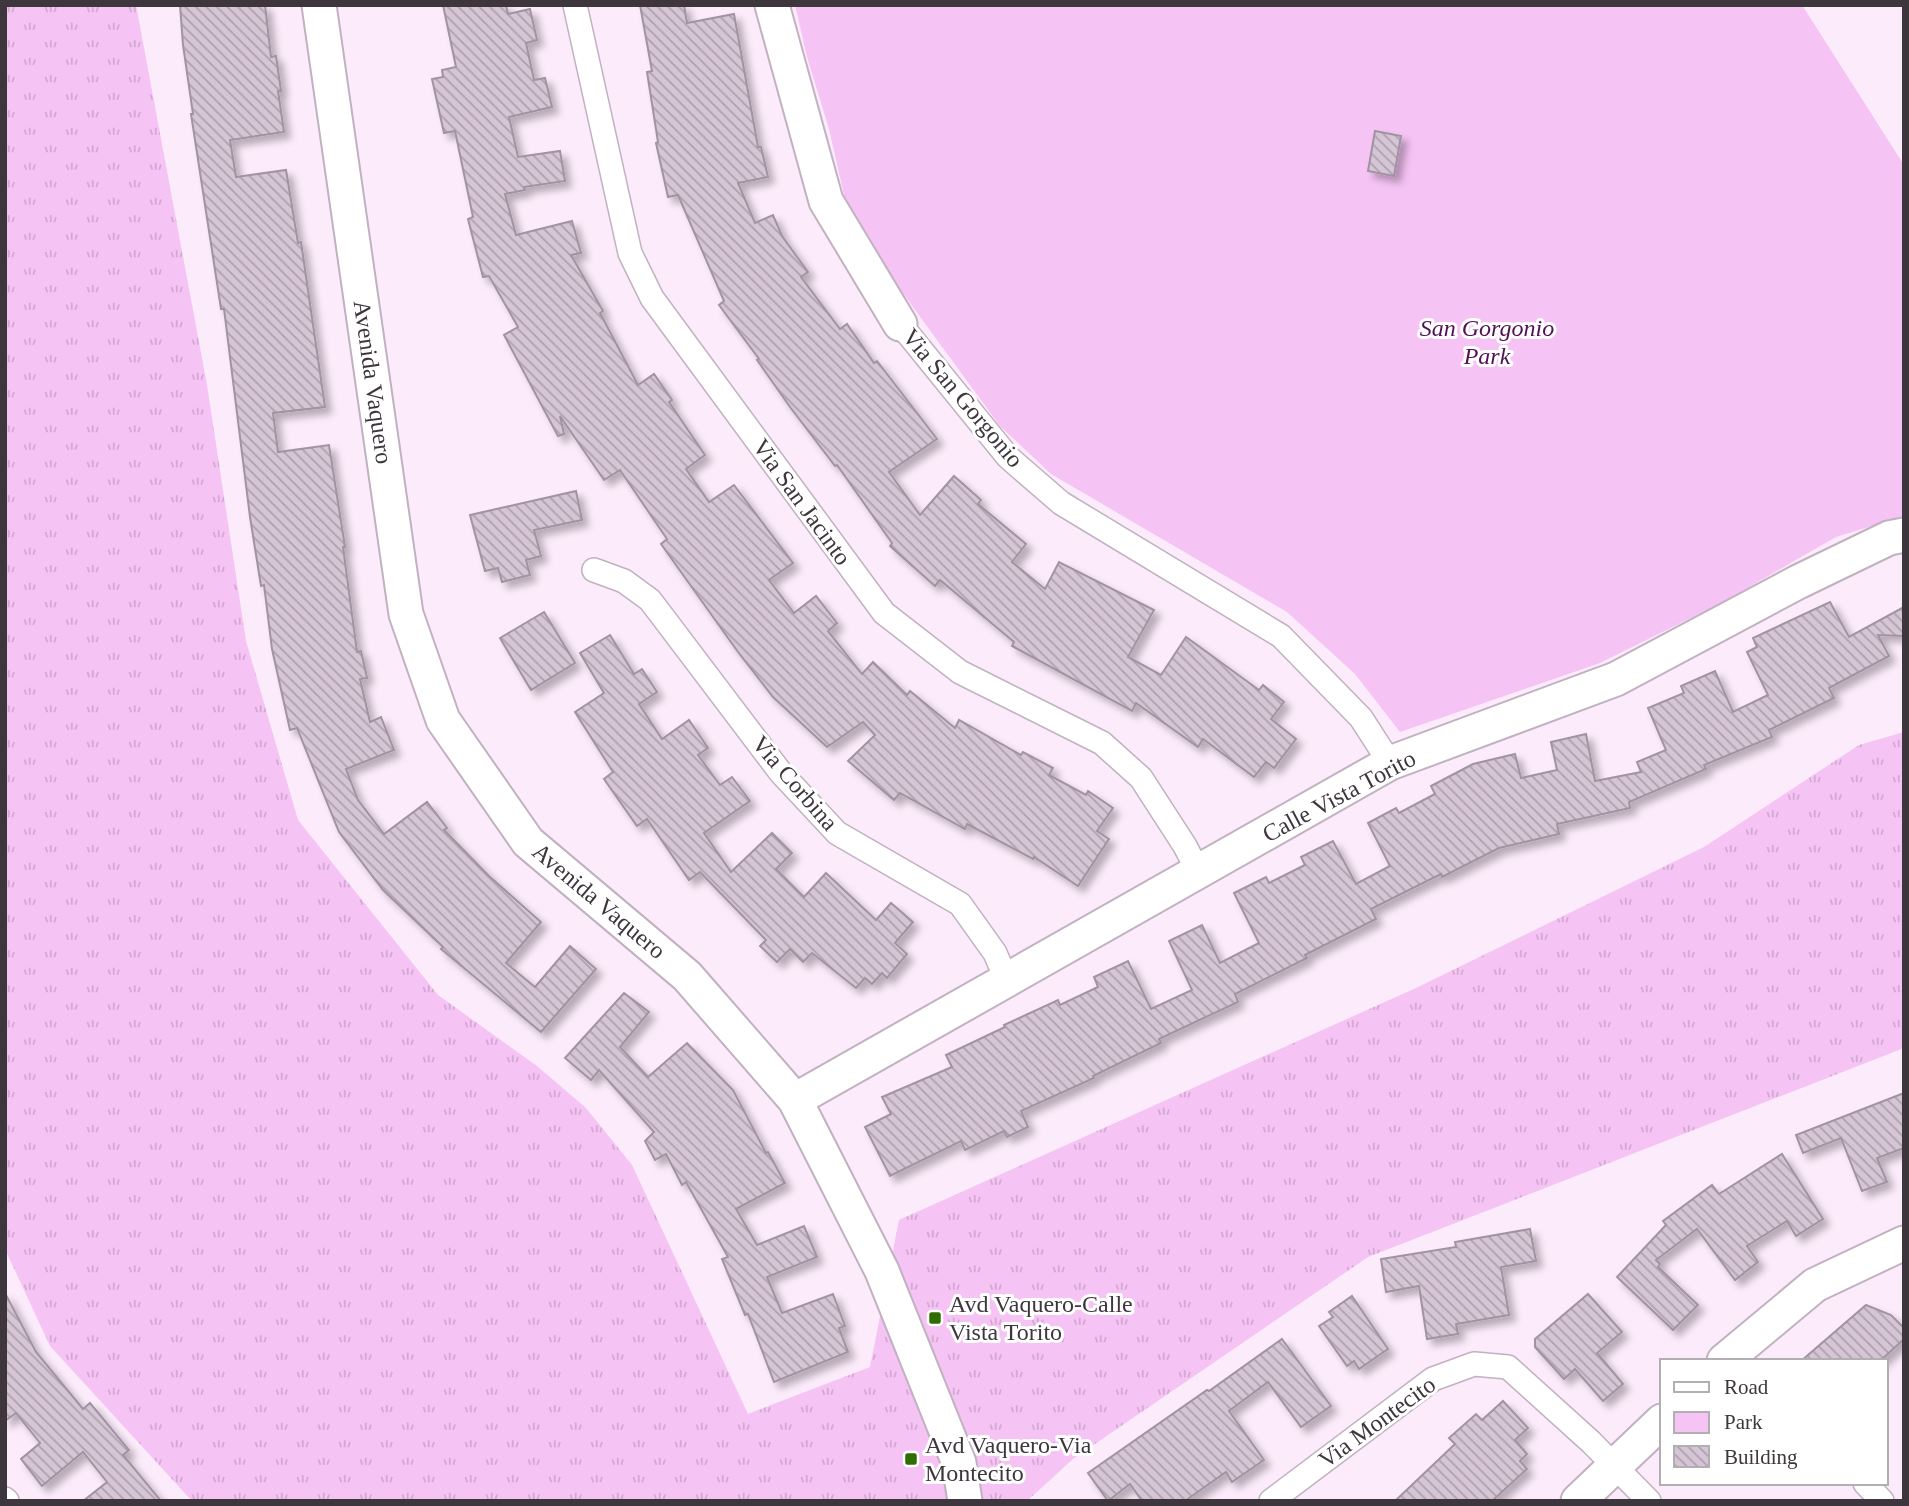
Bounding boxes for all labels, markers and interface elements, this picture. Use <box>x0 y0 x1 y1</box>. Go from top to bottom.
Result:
street label: Avenida Vaquero <box>349 298 397 466</box>
park label: San Gorgonio Park <box>1420 315 1554 369</box>
street label: Via San Gorgonio <box>898 323 1028 473</box>
street label: Via San Jacinto <box>748 434 856 570</box>
street label: Via Corbina <box>747 730 843 836</box>
street label: Calle Vista Torito <box>1258 745 1420 847</box>
street label: Avenida Vaquero <box>527 838 671 964</box>
place label: Avd Vaquero-Calle Vista Torito <box>949 1291 1133 1345</box>
marker: Avd Vaquero-Calle Vista Torito <box>927 1310 943 1326</box>
legend <box>1660 1359 1888 1485</box>
street label: Via Montecito <box>1314 1371 1440 1473</box>
text: Road <box>1724 1375 1769 1399</box>
text: Park <box>1724 1410 1763 1434</box>
place label: Avd Vaquero-Via Montecito <box>925 1432 1092 1486</box>
text: Building <box>1724 1445 1798 1469</box>
marker: Avd Vaquero-Via Montecito <box>903 1451 919 1467</box>

